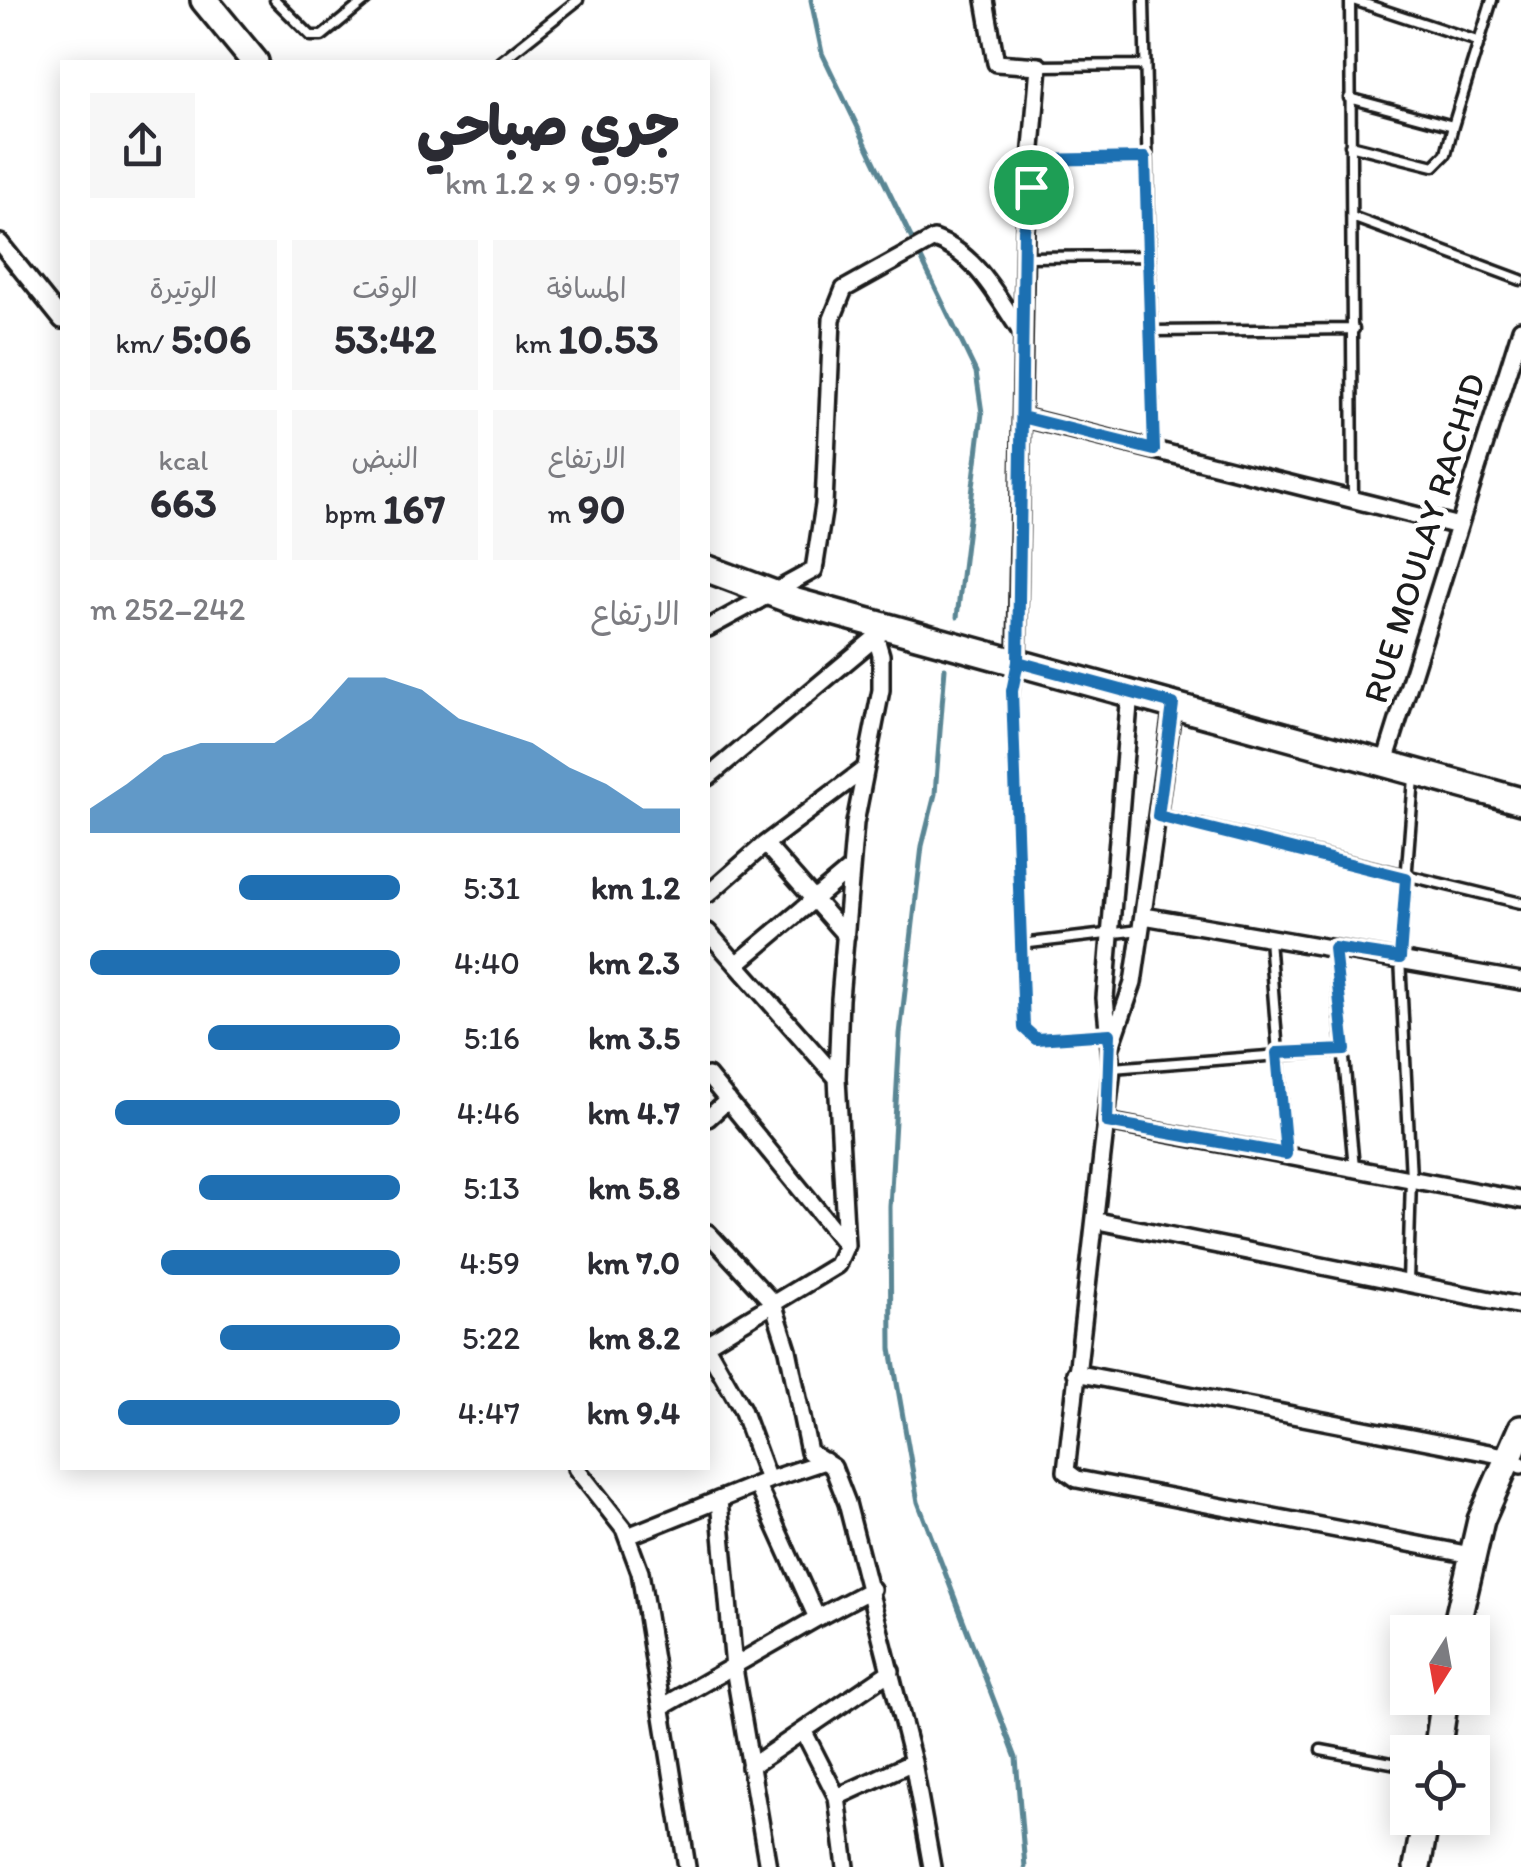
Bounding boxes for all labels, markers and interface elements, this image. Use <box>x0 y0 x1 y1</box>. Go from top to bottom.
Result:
button: share <box>90 93 195 198</box>
text: جري صباحي <box>417 93 680 159</box>
pin <box>989 145 1074 230</box>
icon: arrive <box>1004 160 1059 215</box>
text: 09:57 · 9 × 1.2 km <box>445 164 680 202</box>
text: الوتيرة <box>150 271 217 305</box>
text: الوقت <box>352 271 418 305</box>
text: المسافة <box>547 271 627 305</box>
text: 5:06 <box>171 313 251 364</box>
text: 53:42 <box>334 313 436 364</box>
text: 10.53 <box>558 313 659 364</box>
text: /km <box>116 326 171 360</box>
text: km <box>515 326 558 360</box>
street label: RUE MOULAY RACHID <box>1354 368 1494 708</box>
text: النبض <box>352 441 418 475</box>
text: الارتفاع <box>547 441 626 475</box>
text: kcal <box>158 443 208 477</box>
text: 663 <box>150 477 217 528</box>
text: 167 <box>383 483 445 534</box>
text: 90 <box>578 483 626 534</box>
text: bpm <box>325 496 383 530</box>
text: m <box>548 496 578 530</box>
text: 242–252 m <box>90 590 245 628</box>
text: الارتفاع <box>590 595 680 633</box>
text: 5:31 <box>463 869 520 907</box>
text: 1.2 km <box>591 869 680 907</box>
text: 4:40 <box>454 944 520 982</box>
text: 2.3 km <box>588 944 680 982</box>
text: 5:16 <box>464 1019 520 1057</box>
text: 3.5 km <box>588 1019 680 1057</box>
text: 4:46 <box>457 1094 520 1132</box>
text: 4.7 km <box>588 1094 680 1132</box>
text: 5:13 <box>463 1169 520 1207</box>
text: 5.8 km <box>588 1169 680 1207</box>
text: 4:59 <box>459 1244 520 1282</box>
text: 7.0 km <box>587 1244 680 1282</box>
text: 5:22 <box>462 1319 520 1357</box>
text: 8.2 km <box>588 1319 680 1357</box>
text: 4:47 <box>458 1394 520 1432</box>
text: 9.4 km <box>587 1394 680 1432</box>
north arrow <box>1390 1615 1490 1715</box>
map controls <box>1390 1615 1490 1835</box>
button: locate <box>1390 1735 1490 1835</box>

